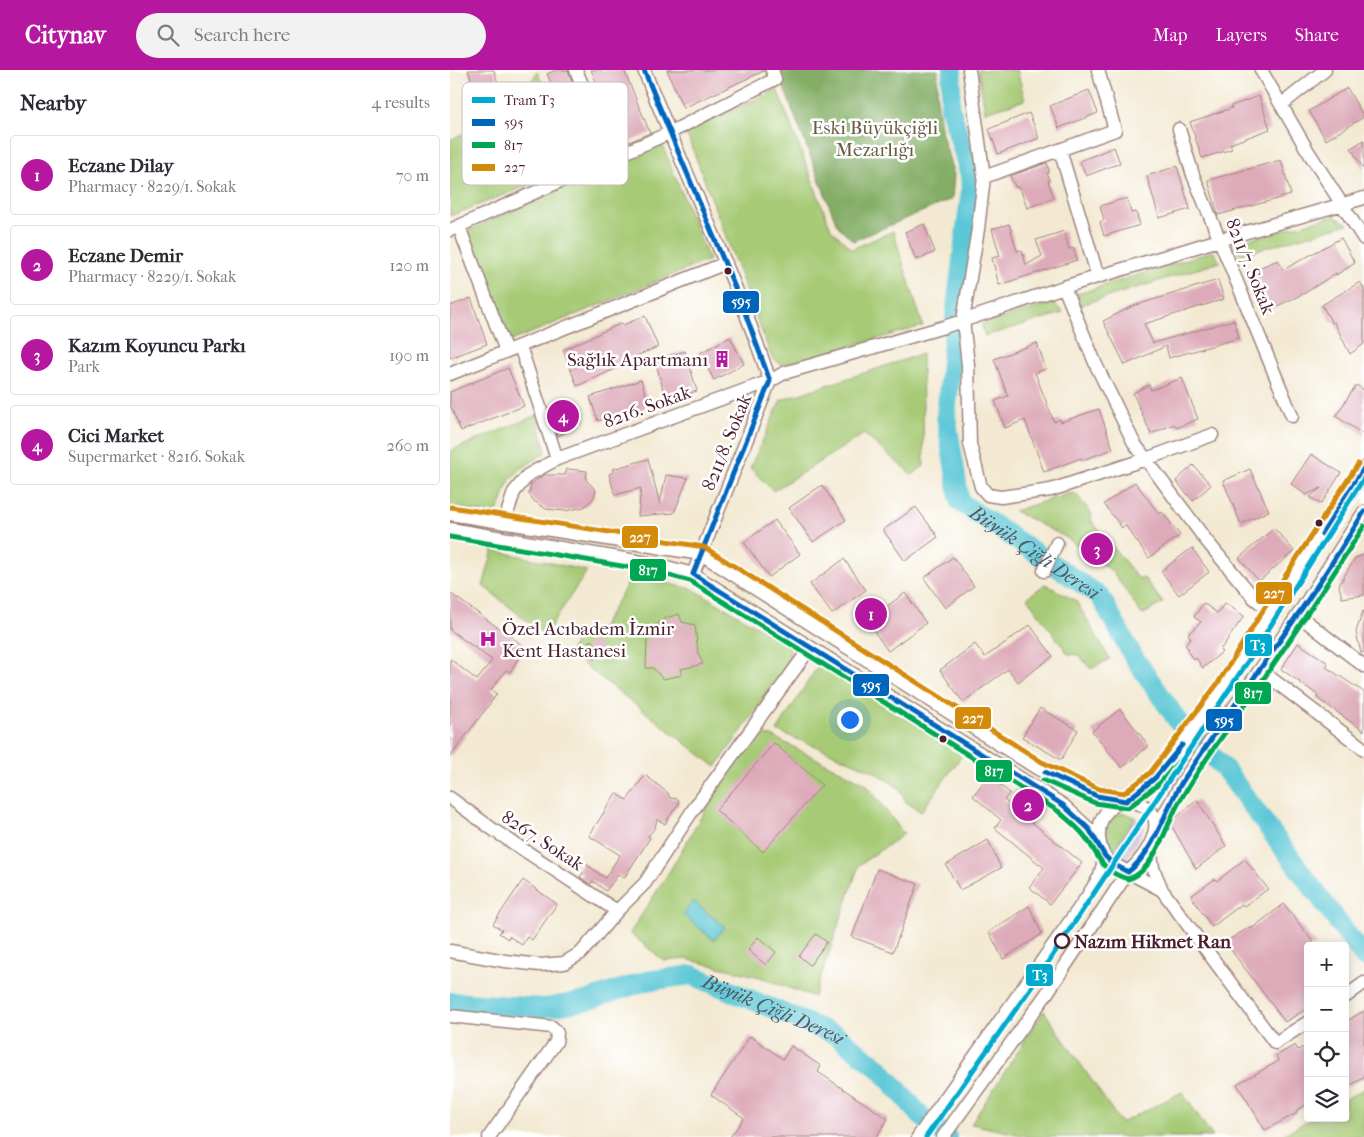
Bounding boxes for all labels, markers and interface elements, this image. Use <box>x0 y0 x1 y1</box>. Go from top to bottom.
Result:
search box <box>136 13 486 58</box>
text: Citynav <box>25 21 106 49</box>
icon: search <box>154 21 182 49</box>
text: Search here <box>194 24 290 46</box>
text: Map <box>1153 25 1187 46</box>
text: Layers <box>1215 25 1267 46</box>
text: Share <box>1295 25 1339 46</box>
legend <box>462 82 628 185</box>
text: Nearby <box>20 91 86 115</box>
text: Tram T3 <box>504 92 555 109</box>
text: 4 results <box>372 93 430 112</box>
text: 595 <box>504 114 523 131</box>
park label: Eski Büyükçiğli Mezarlığı <box>812 117 939 161</box>
text: 817 <box>504 137 523 154</box>
text: Eczane Dilay <box>68 155 174 177</box>
text: 227 <box>504 159 525 176</box>
text: 1 <box>34 166 40 185</box>
text: 70 m <box>396 166 429 185</box>
text: Pharmacy · 8229/1. Sokak <box>68 177 236 196</box>
street label: 8211/7. Sokak <box>1221 215 1279 318</box>
text: Eczane Demir <box>68 245 183 267</box>
text: 2 <box>33 256 41 275</box>
text: 120 m <box>390 256 429 275</box>
unlabelled marker <box>723 266 733 276</box>
text: Pharmacy · 8229/1. Sokak <box>68 267 236 286</box>
line badge: 595 <box>722 290 760 314</box>
text: 595 <box>731 293 751 310</box>
text: Kazım Koyuncu Parkı <box>68 335 246 357</box>
text: 3 <box>34 346 40 365</box>
text: 190 m <box>389 346 429 365</box>
place label: Sağlık Apartmanı <box>567 349 708 371</box>
building icon: Sağlık Apartmanı <box>712 349 732 369</box>
text: Park <box>68 357 100 376</box>
street label: 8216. Sokak <box>601 381 694 433</box>
street label: 8211/8. Sokak <box>698 391 756 494</box>
pin: 4 <box>547 397 579 435</box>
text: Cici Market <box>68 425 164 447</box>
text: 4 <box>32 436 42 455</box>
text: 260 m <box>387 436 429 455</box>
text: Supermarket · 8216. Sokak <box>68 447 245 466</box>
water label: Büyük Çiğli Deresi <box>964 500 1105 605</box>
unlabelled marker <box>1314 518 1324 528</box>
line badge: 227 <box>621 525 659 549</box>
text: 227 <box>629 529 651 546</box>
pin: 3 <box>1081 530 1113 568</box>
line badge: 817 <box>629 558 667 582</box>
text: 817 <box>639 562 658 579</box>
line badge: 227 <box>1255 581 1293 605</box>
text: 227 <box>1263 585 1285 602</box>
pin: 1 <box>855 595 887 633</box>
place label: Özel Acıbadem İzmir Kent Hastanesi <box>502 618 675 662</box>
hospital icon: Özel Acıbadem İzmir Kent Hastanesi <box>478 629 498 649</box>
line badge: T3 <box>1244 633 1273 657</box>
text: T3 <box>1249 637 1266 654</box>
line badge: 595 <box>852 673 890 697</box>
text: 595 <box>861 677 881 694</box>
line badge: 817 <box>1234 681 1272 705</box>
text: 817 <box>1244 685 1263 702</box>
line badge: 227 <box>954 706 992 730</box>
your location <box>837 707 863 733</box>
line badge: 595 <box>1205 708 1243 732</box>
text: 227 <box>962 710 984 727</box>
text: 595 <box>1214 712 1234 729</box>
unlabelled marker <box>938 734 948 744</box>
line badge: 817 <box>975 759 1013 783</box>
text: 817 <box>985 763 1004 780</box>
pin: 2 <box>1012 786 1044 824</box>
street label: 8267. Sokak <box>497 806 588 876</box>
place label: Nazım Hikmet Ran <box>1074 931 1232 953</box>
marker: Nazım Hikmet Ran <box>1054 933 1070 949</box>
map controls <box>1304 942 1349 1122</box>
button: + <box>1304 942 1349 987</box>
line badge: T3 <box>1025 963 1054 987</box>
text: T3 <box>1031 967 1048 984</box>
water label: Büyük Çiğli Deresi <box>698 969 850 1050</box>
button: − <box>1304 987 1349 1032</box>
button: locate <box>1304 1032 1349 1077</box>
button: layers <box>1304 1077 1349 1122</box>

